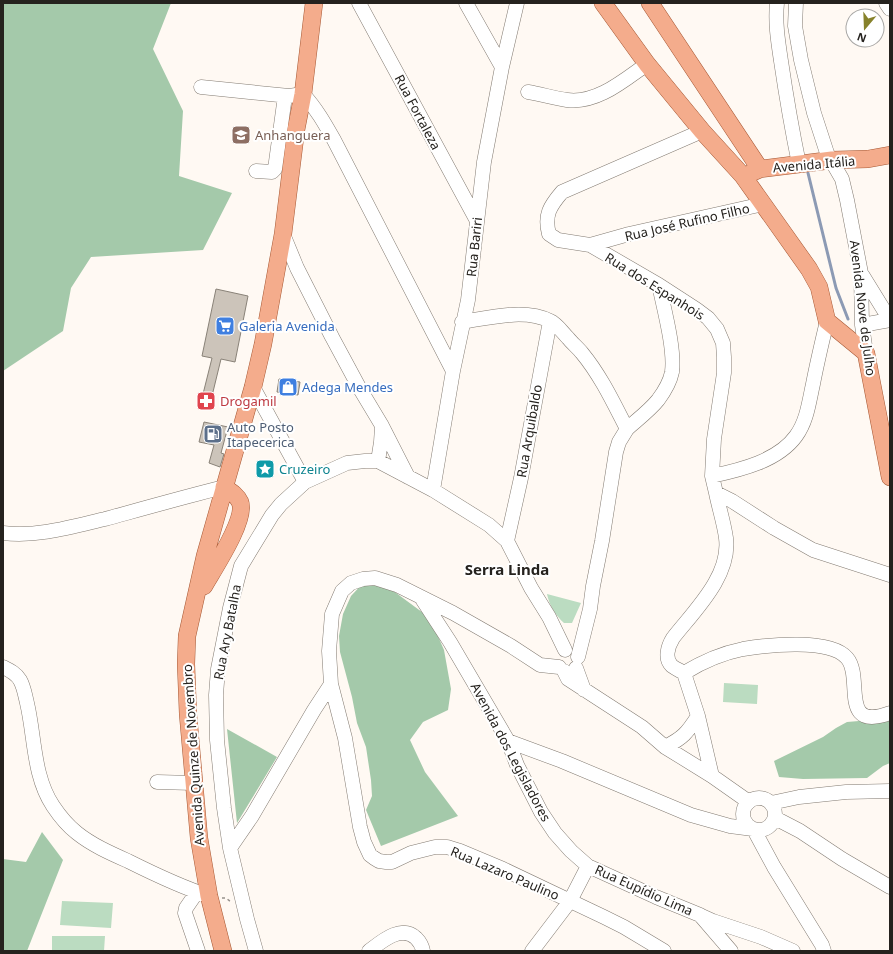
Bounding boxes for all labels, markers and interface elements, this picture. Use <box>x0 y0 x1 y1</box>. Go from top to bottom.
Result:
north arrow <box>845 8 885 48</box>
text: N <box>855 29 868 46</box>
street label: Rua Fortaleza <box>391 71 445 153</box>
school or university icon: Anhanguera <box>230 124 252 146</box>
place label: Anhanguera <box>255 126 330 144</box>
street label: Avenida Itália <box>772 151 856 177</box>
street label: Rua José Rufino Filho <box>623 199 751 245</box>
street label: Rua Bariri <box>462 216 486 278</box>
street label: Avenida Nove de Julho <box>846 239 880 377</box>
street label: Rua dos Espanhois <box>602 248 708 324</box>
supermarket icon: Galeria Avenida <box>214 315 236 337</box>
place label: Galeria Avenida <box>239 317 335 335</box>
shop icon: Adega Mendes <box>277 376 299 398</box>
place label: Adega Mendes <box>302 378 393 396</box>
street label: Rua Arquibaldo <box>512 383 546 479</box>
pharmacy icon: Drogamil <box>195 390 217 412</box>
place label: Drogamil <box>220 392 277 410</box>
place label: Auto Posto Itapecerica <box>227 418 295 451</box>
fuel station icon: Auto Posto Itapecerica <box>202 423 224 445</box>
place icon: Cruzeiro <box>254 458 276 480</box>
place label: Cruzeiro <box>279 460 331 478</box>
district label: Serra Linda <box>465 559 549 579</box>
street label: Rua Ary Batalha <box>209 583 245 681</box>
street label: Avenida Quinze de Novembro <box>178 663 208 846</box>
street label: Avenida dos Legisladores <box>467 679 555 825</box>
street label: Rua Lazaro Paulino <box>448 842 562 904</box>
street label: Rua Eupídio Lima <box>592 860 696 920</box>

